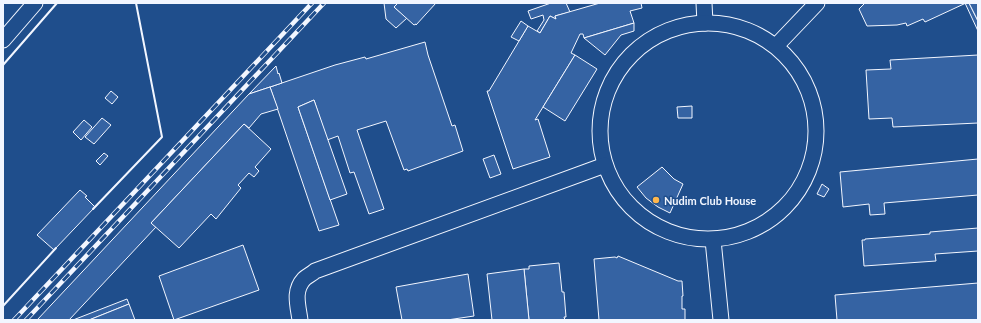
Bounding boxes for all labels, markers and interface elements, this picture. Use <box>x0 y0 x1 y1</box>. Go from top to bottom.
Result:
place label: Nudim Club House <box>664 194 756 207</box>
marker: Nudim Club House <box>651 195 661 205</box>

